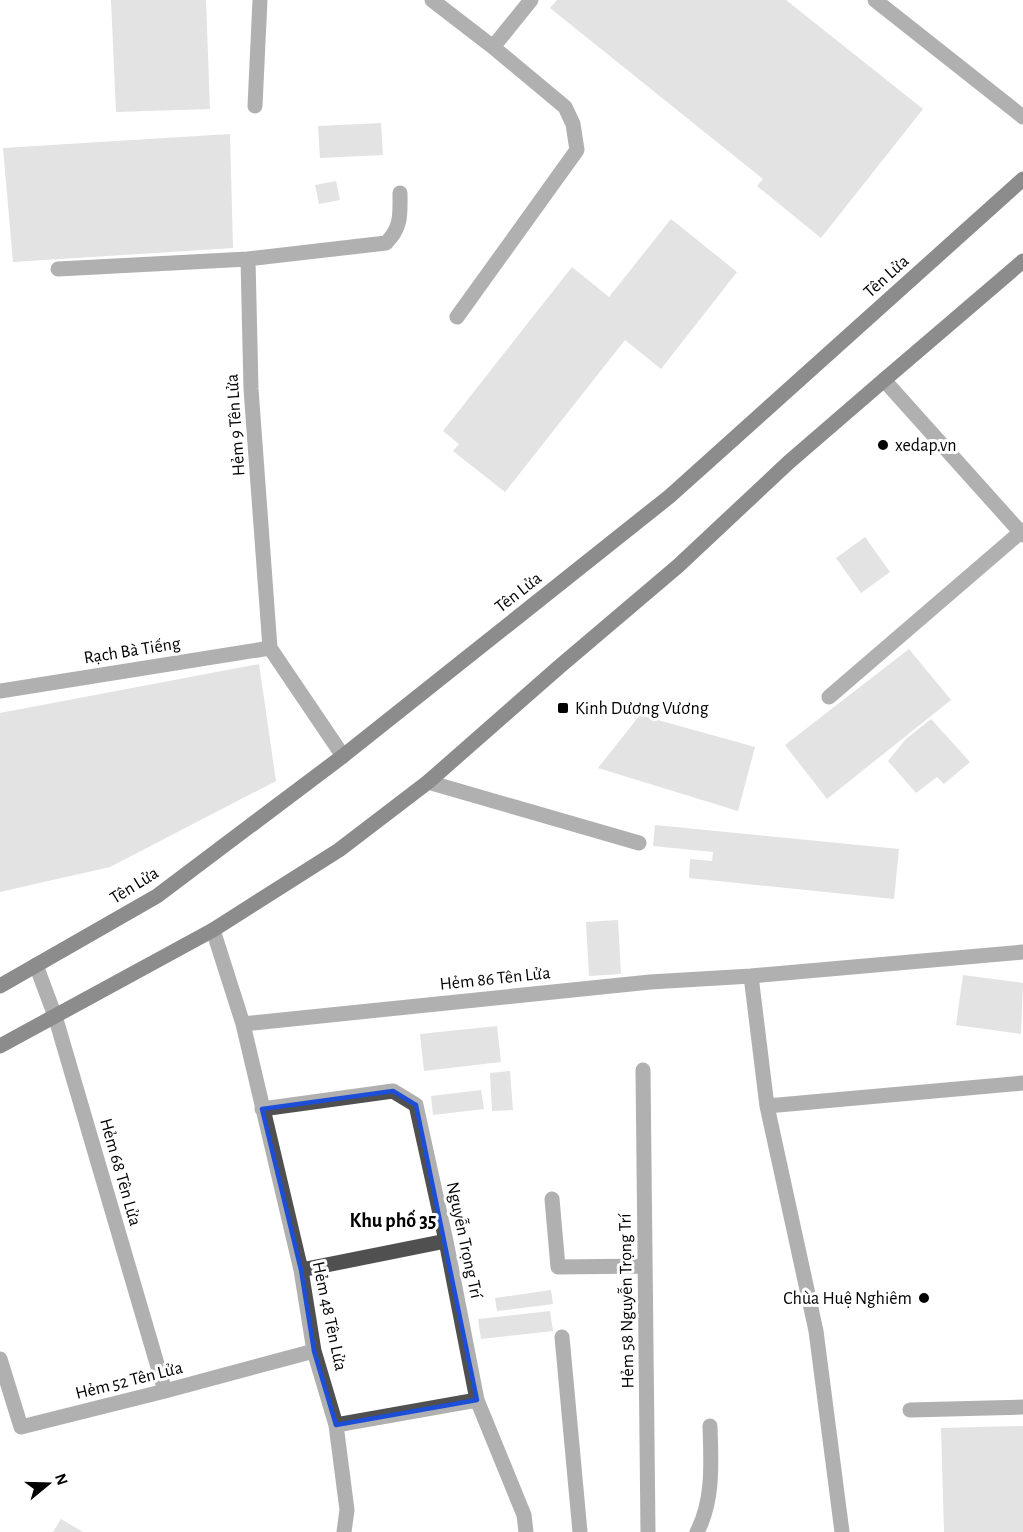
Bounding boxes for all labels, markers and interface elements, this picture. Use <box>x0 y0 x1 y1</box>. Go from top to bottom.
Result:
street label: Tên Lửa <box>861 252 913 301</box>
street label: Hẻm 9 Tên Lửa <box>223 373 249 477</box>
place label: xedap.vn <box>895 437 957 455</box>
marker: xedap.vn <box>876 438 890 452</box>
street label: Tên Lửa <box>492 569 545 616</box>
street label: Rạch Bà Tiếng <box>82 633 182 668</box>
place label: Kinh Dương Vương <box>575 700 709 718</box>
marker: Kinh Dương Vương <box>556 701 570 715</box>
street label: Tên Lửa <box>107 864 162 908</box>
street label: Hẻm 86 Tên Lửa <box>439 964 551 994</box>
street label: Hẻm 68 Tên Lửa <box>96 1116 144 1228</box>
street label: Nguyễn Trọng Trí <box>443 1180 487 1301</box>
district label: Khu phố 35 <box>350 1209 436 1231</box>
street label: Hẻm 58 Nguyễn Trọng Trí <box>614 1213 638 1389</box>
street label: Hẻm 48 Tên Lửa <box>309 1260 349 1373</box>
place label: Chùa Huệ Nghiêm <box>783 1290 912 1308</box>
marker: Chùa Huệ Nghiêm <box>917 1291 931 1305</box>
street label: Hẻm 52 Tên Lửa <box>74 1359 185 1403</box>
north arrow <box>18 1454 78 1514</box>
text: N <box>52 1472 71 1487</box>

